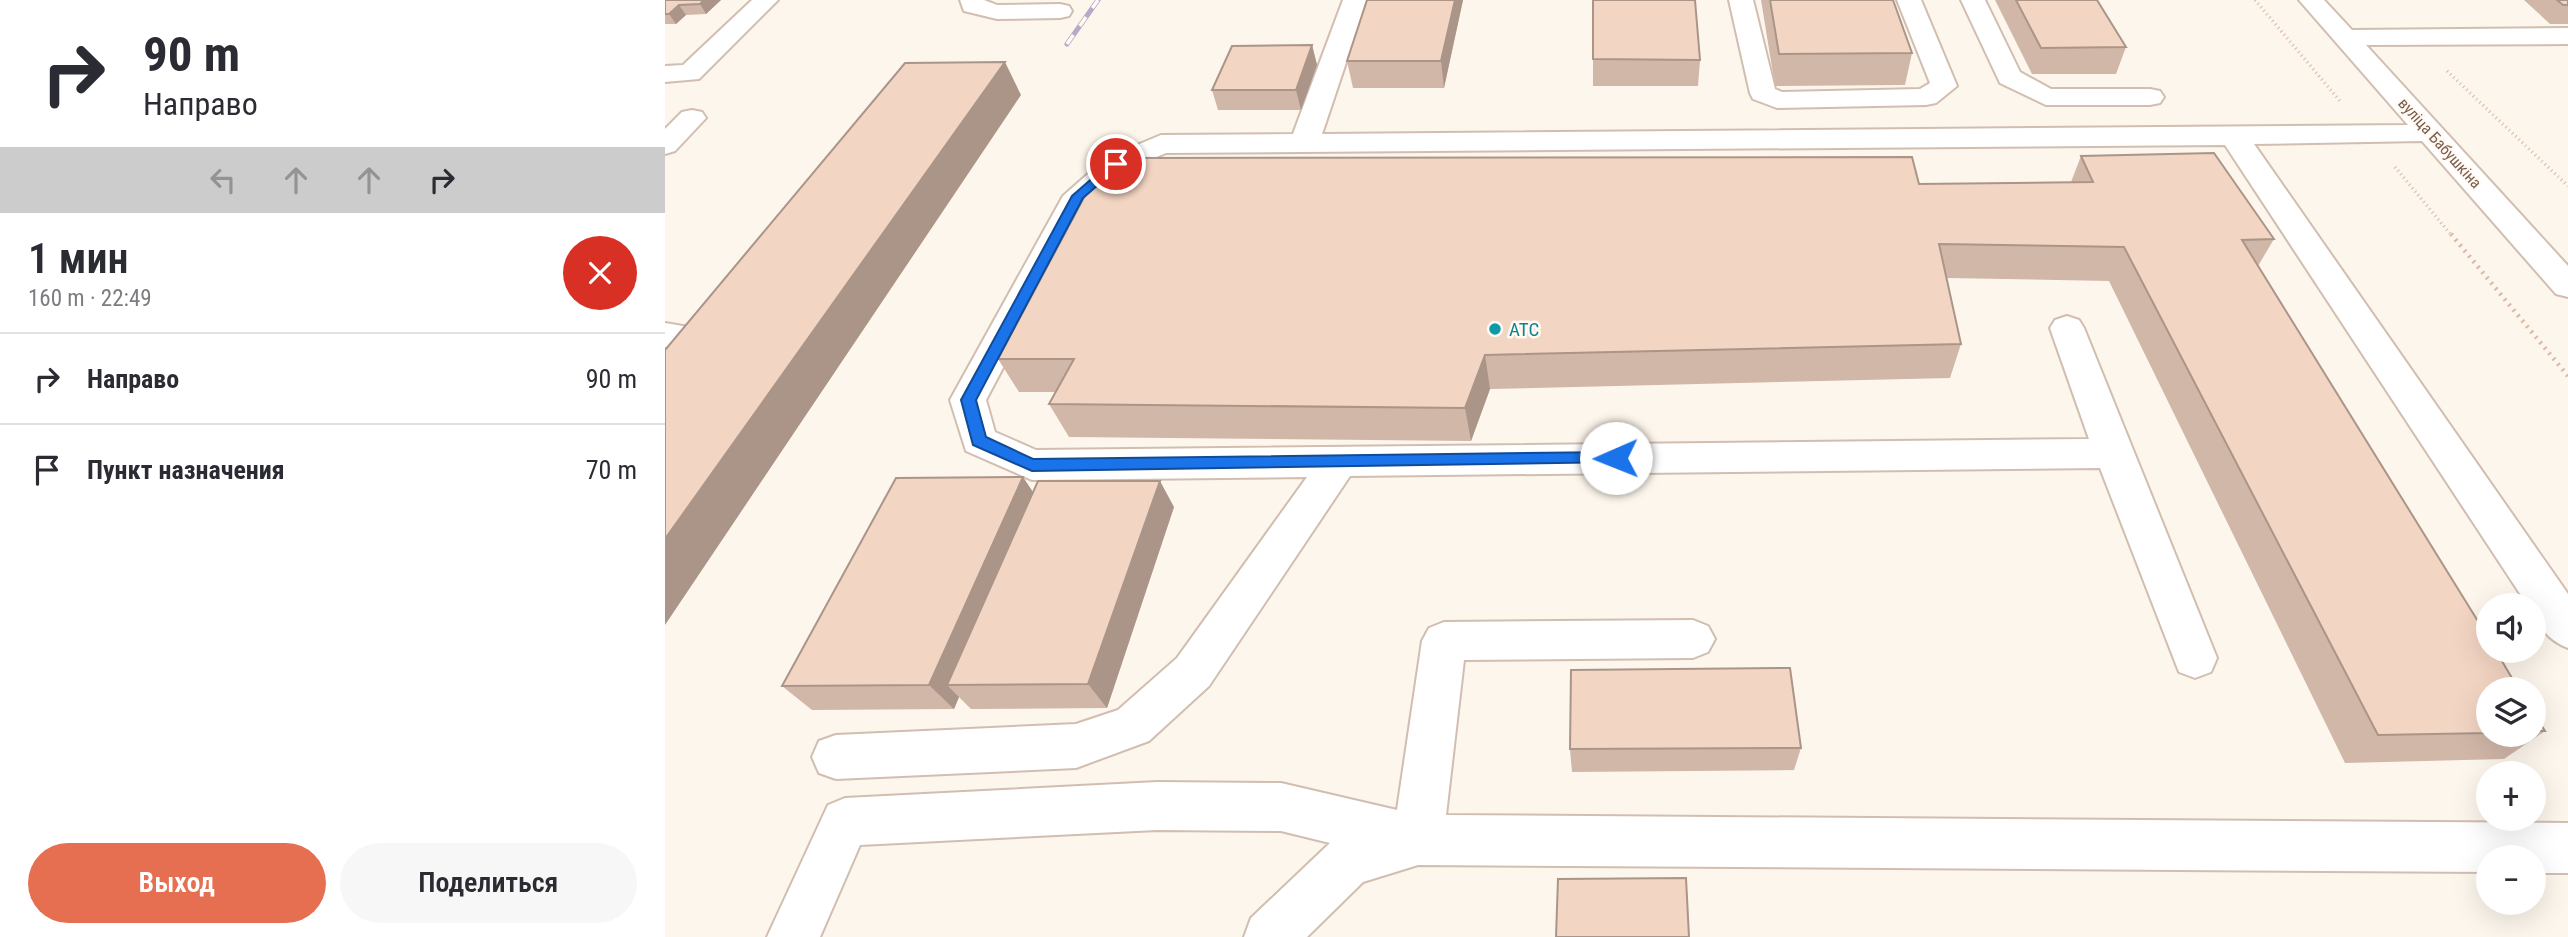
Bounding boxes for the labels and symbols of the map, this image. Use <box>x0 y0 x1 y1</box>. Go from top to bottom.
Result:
street label: вуліца Бабушкіна <box>2394 94 2486 192</box>
pin <box>1086 134 1146 194</box>
place label: АТС <box>1509 318 1539 341</box>
marker: АТС <box>1487 321 1503 337</box>
position arrow <box>1579 421 1653 495</box>

